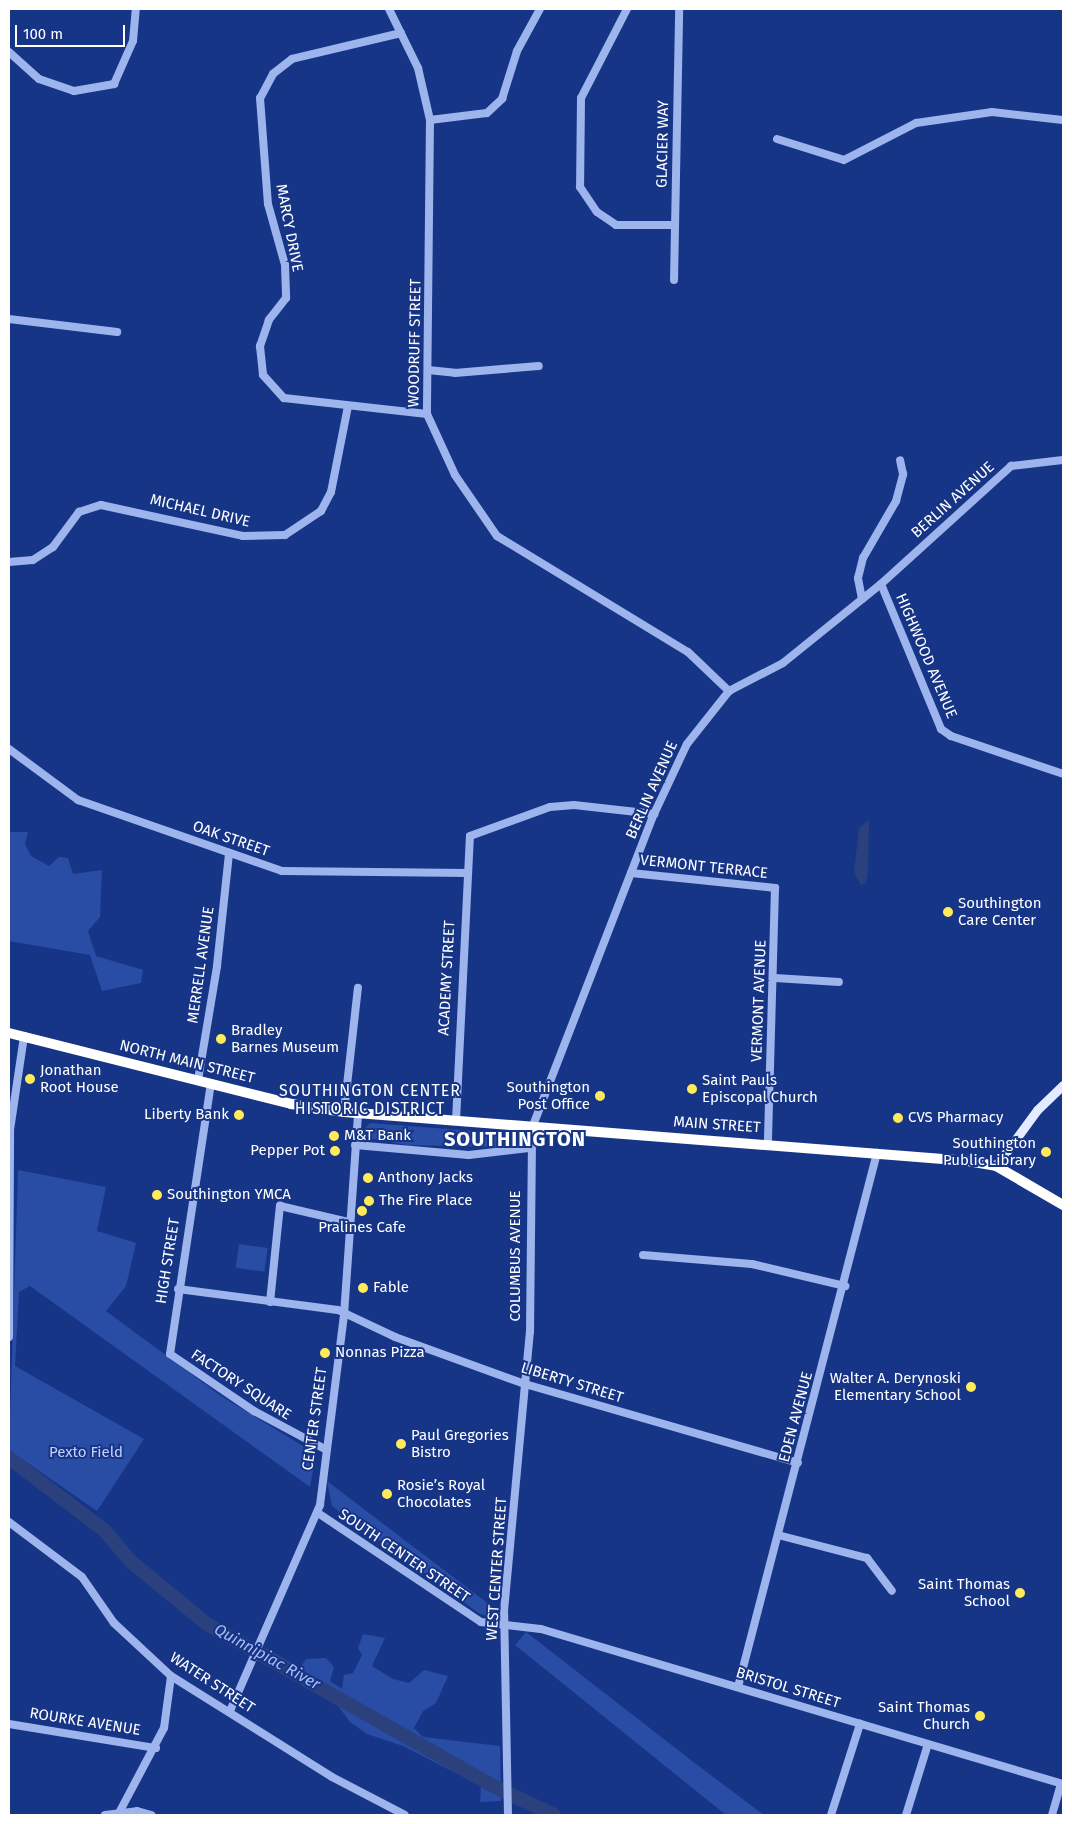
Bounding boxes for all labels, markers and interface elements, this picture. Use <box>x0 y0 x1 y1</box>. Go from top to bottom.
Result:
scale bar <box>18 15 128 47</box>
text: 100 m <box>23 25 63 43</box>
street label: GLACIER WAY <box>653 100 673 188</box>
street label: MARCY DRIVE <box>272 183 306 273</box>
street label: WOODRUFF STREET <box>405 278 425 408</box>
street label: BERLIN AVENUE <box>908 458 998 542</box>
street label: MICHAEL DRIVE <box>148 491 252 531</box>
street label: HIGHWOOD AVENUE <box>892 591 960 721</box>
street label: BERLIN AVENUE <box>622 738 682 842</box>
street label: OAK STREET <box>190 817 272 861</box>
street label: VERMONT TERRACE <box>639 851 769 883</box>
place label: Southington Care Center <box>958 894 1041 929</box>
street label: MERRELL AVENUE <box>184 905 218 1025</box>
marker: Southington Care Center <box>942 906 954 918</box>
street label: ACADEMY STREET <box>435 920 459 1036</box>
street label: VERMONT AVENUE <box>748 940 770 1062</box>
place label: Bradley Barnes Museum <box>231 1021 339 1056</box>
marker: Bradley Barnes Museum <box>215 1033 227 1045</box>
street label: NORTH MAIN STREET <box>118 1036 256 1088</box>
place label: Jonathan Root House <box>40 1061 119 1096</box>
place label: Saint Pauls Episcopal Church <box>702 1071 818 1106</box>
marker: Jonathan Root House <box>24 1073 36 1085</box>
place label: Southington Post Office <box>507 1078 590 1113</box>
district label: SOUTHINGTON CENTER HISTORIC DISTRICT <box>277 1081 463 1119</box>
marker: Saint Pauls Episcopal Church <box>686 1083 698 1095</box>
marker: Southington Post Office <box>594 1090 606 1102</box>
place label: Liberty Bank <box>144 1106 229 1124</box>
marker: Liberty Bank <box>233 1109 245 1121</box>
place label: CVS Pharmacy <box>908 1109 1003 1127</box>
marker: CVS Pharmacy <box>892 1112 904 1124</box>
street label: MAIN STREET <box>673 1113 761 1137</box>
place label: M&T Bank <box>344 1127 411 1145</box>
district label: SOUTHINGTON <box>443 1127 587 1151</box>
marker: M&T Bank <box>328 1130 340 1142</box>
place label: Southington Public Library <box>943 1134 1036 1169</box>
place label: Pepper Pot <box>250 1142 325 1160</box>
marker: Pepper Pot <box>329 1145 341 1157</box>
marker: Southington Public Library <box>1040 1146 1052 1158</box>
place label: Anthony Jacks <box>378 1169 473 1187</box>
marker: Anthony Jacks <box>362 1172 374 1184</box>
place label: Southington YMCA <box>167 1186 291 1204</box>
marker: Southington YMCA <box>151 1189 163 1201</box>
street label: COLUMBUS AVENUE <box>507 1190 525 1322</box>
place label: The Fire Place <box>379 1192 472 1210</box>
marker: The Fire Place <box>363 1195 375 1207</box>
marker: Pralines Cafe <box>356 1205 368 1217</box>
street label: HIGH STREET <box>152 1217 184 1305</box>
place label: Pralines Cafe <box>318 1219 406 1237</box>
place label: Fable <box>373 1279 409 1297</box>
marker: Fable <box>357 1282 369 1294</box>
place label: Nonnas Pizza <box>335 1344 425 1362</box>
street label: FACTORY SQUARE <box>188 1346 294 1424</box>
marker: Nonnas Pizza <box>319 1347 331 1359</box>
street label: LIBERTY STREET <box>519 1359 625 1407</box>
street label: CENTER STREET <box>299 1366 331 1472</box>
place label: Walter A. Derynoski Elementary School <box>830 1369 961 1404</box>
street label: EDEN AVENUE <box>775 1370 817 1464</box>
marker: Walter A. Derynoski Elementary School <box>965 1381 977 1393</box>
place label: Paul Gregories Bistro <box>411 1426 509 1461</box>
marker: Paul Gregories Bistro <box>395 1438 407 1450</box>
park label: Pexto Field <box>49 1444 123 1462</box>
place label: Rosie’s Royal Chocolates <box>397 1476 485 1511</box>
marker: Rosie’s Royal Chocolates <box>381 1488 393 1500</box>
street label: WEST CENTER STREET <box>483 1497 511 1641</box>
street label: SOUTH CENTER STREET <box>335 1505 473 1607</box>
place label: Saint Thomas School <box>918 1575 1010 1610</box>
marker: Saint Thomas School <box>1014 1587 1026 1599</box>
water label: Quinnipiac River <box>211 1620 323 1694</box>
street label: WATER STREET <box>166 1649 258 1717</box>
street label: BRISTOL STREET <box>734 1664 842 1712</box>
place label: Saint Thomas Church <box>878 1698 970 1733</box>
street label: ROURKE AVENUE <box>28 1704 142 1740</box>
marker: Saint Thomas Church <box>974 1710 986 1722</box>

